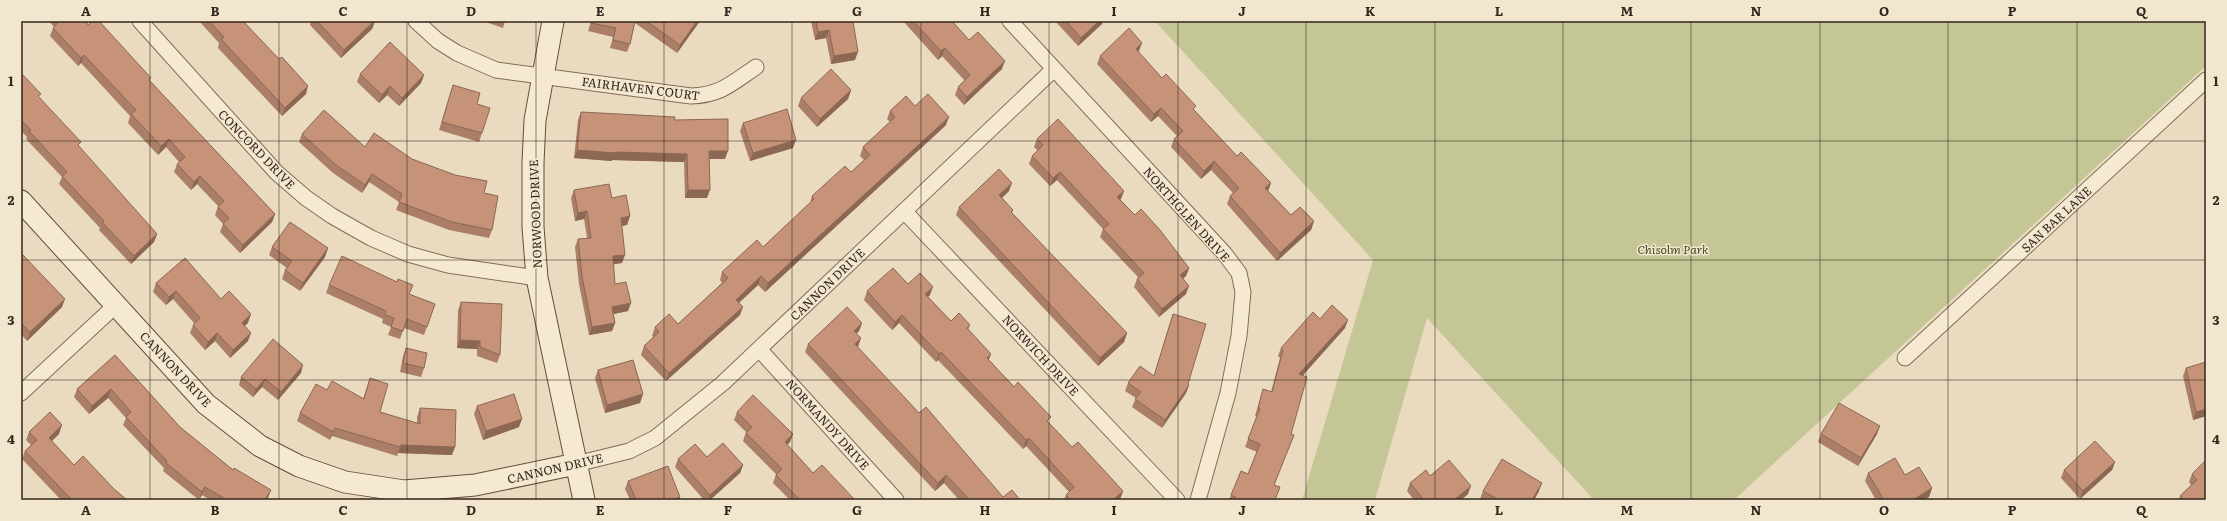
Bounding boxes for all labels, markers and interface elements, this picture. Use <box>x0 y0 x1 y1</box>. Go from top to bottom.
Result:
text: A <box>81 1 91 20</box>
text: B <box>211 1 220 20</box>
text: C <box>338 1 348 20</box>
text: D <box>466 1 476 20</box>
text: E <box>596 1 605 20</box>
text: F <box>724 1 732 20</box>
text: G <box>852 1 862 20</box>
text: H <box>980 1 991 20</box>
text: I <box>1111 1 1117 20</box>
text: J <box>1238 1 1246 20</box>
text: K <box>1365 1 1376 20</box>
text: L <box>1495 1 1503 20</box>
text: M <box>1621 1 1634 20</box>
text: N <box>1751 1 1762 20</box>
text: O <box>1879 1 1889 20</box>
text: P <box>2008 1 2017 20</box>
text: Q <box>2136 1 2148 20</box>
text: 1 <box>8 71 14 90</box>
text: 1 <box>2213 71 2219 90</box>
street label: FAIRHAVEN COURT <box>581 72 701 104</box>
street label: CONCORD DRIVE <box>214 105 300 193</box>
street label: NORWOOD DRIVE <box>524 159 546 269</box>
street label: NORTHGLEN DRIVE <box>1140 163 1235 266</box>
street label: SAN BAR LANE <box>2017 181 2095 256</box>
text: 2 <box>8 190 15 209</box>
text: 2 <box>2213 190 2220 209</box>
park label: Chisolm Park <box>1637 240 1709 258</box>
street label: CANNON DRIVE <box>786 243 869 324</box>
text: 3 <box>7 310 15 329</box>
street label: NORWICH DRIVE <box>999 310 1084 400</box>
text: 3 <box>2212 310 2220 329</box>
street label: CANNON DRIVE <box>136 327 216 411</box>
street label: NORMANDY DRIVE <box>782 374 874 474</box>
text: 4 <box>7 429 15 448</box>
text: 4 <box>2212 429 2220 448</box>
street label: CANNON DRIVE <box>505 448 605 488</box>
text: A <box>81 500 91 519</box>
text: B <box>211 500 220 519</box>
text: C <box>338 500 348 519</box>
text: D <box>466 500 476 519</box>
text: E <box>596 500 605 519</box>
text: F <box>724 500 732 519</box>
text: G <box>852 500 862 519</box>
text: H <box>980 500 991 519</box>
text: I <box>1111 500 1117 519</box>
text: J <box>1238 500 1246 519</box>
text: K <box>1365 500 1376 519</box>
text: L <box>1495 500 1503 519</box>
text: M <box>1621 500 1634 519</box>
text: N <box>1751 500 1762 519</box>
text: O <box>1879 500 1889 519</box>
text: P <box>2008 500 2017 519</box>
text: Q <box>2136 500 2148 519</box>

